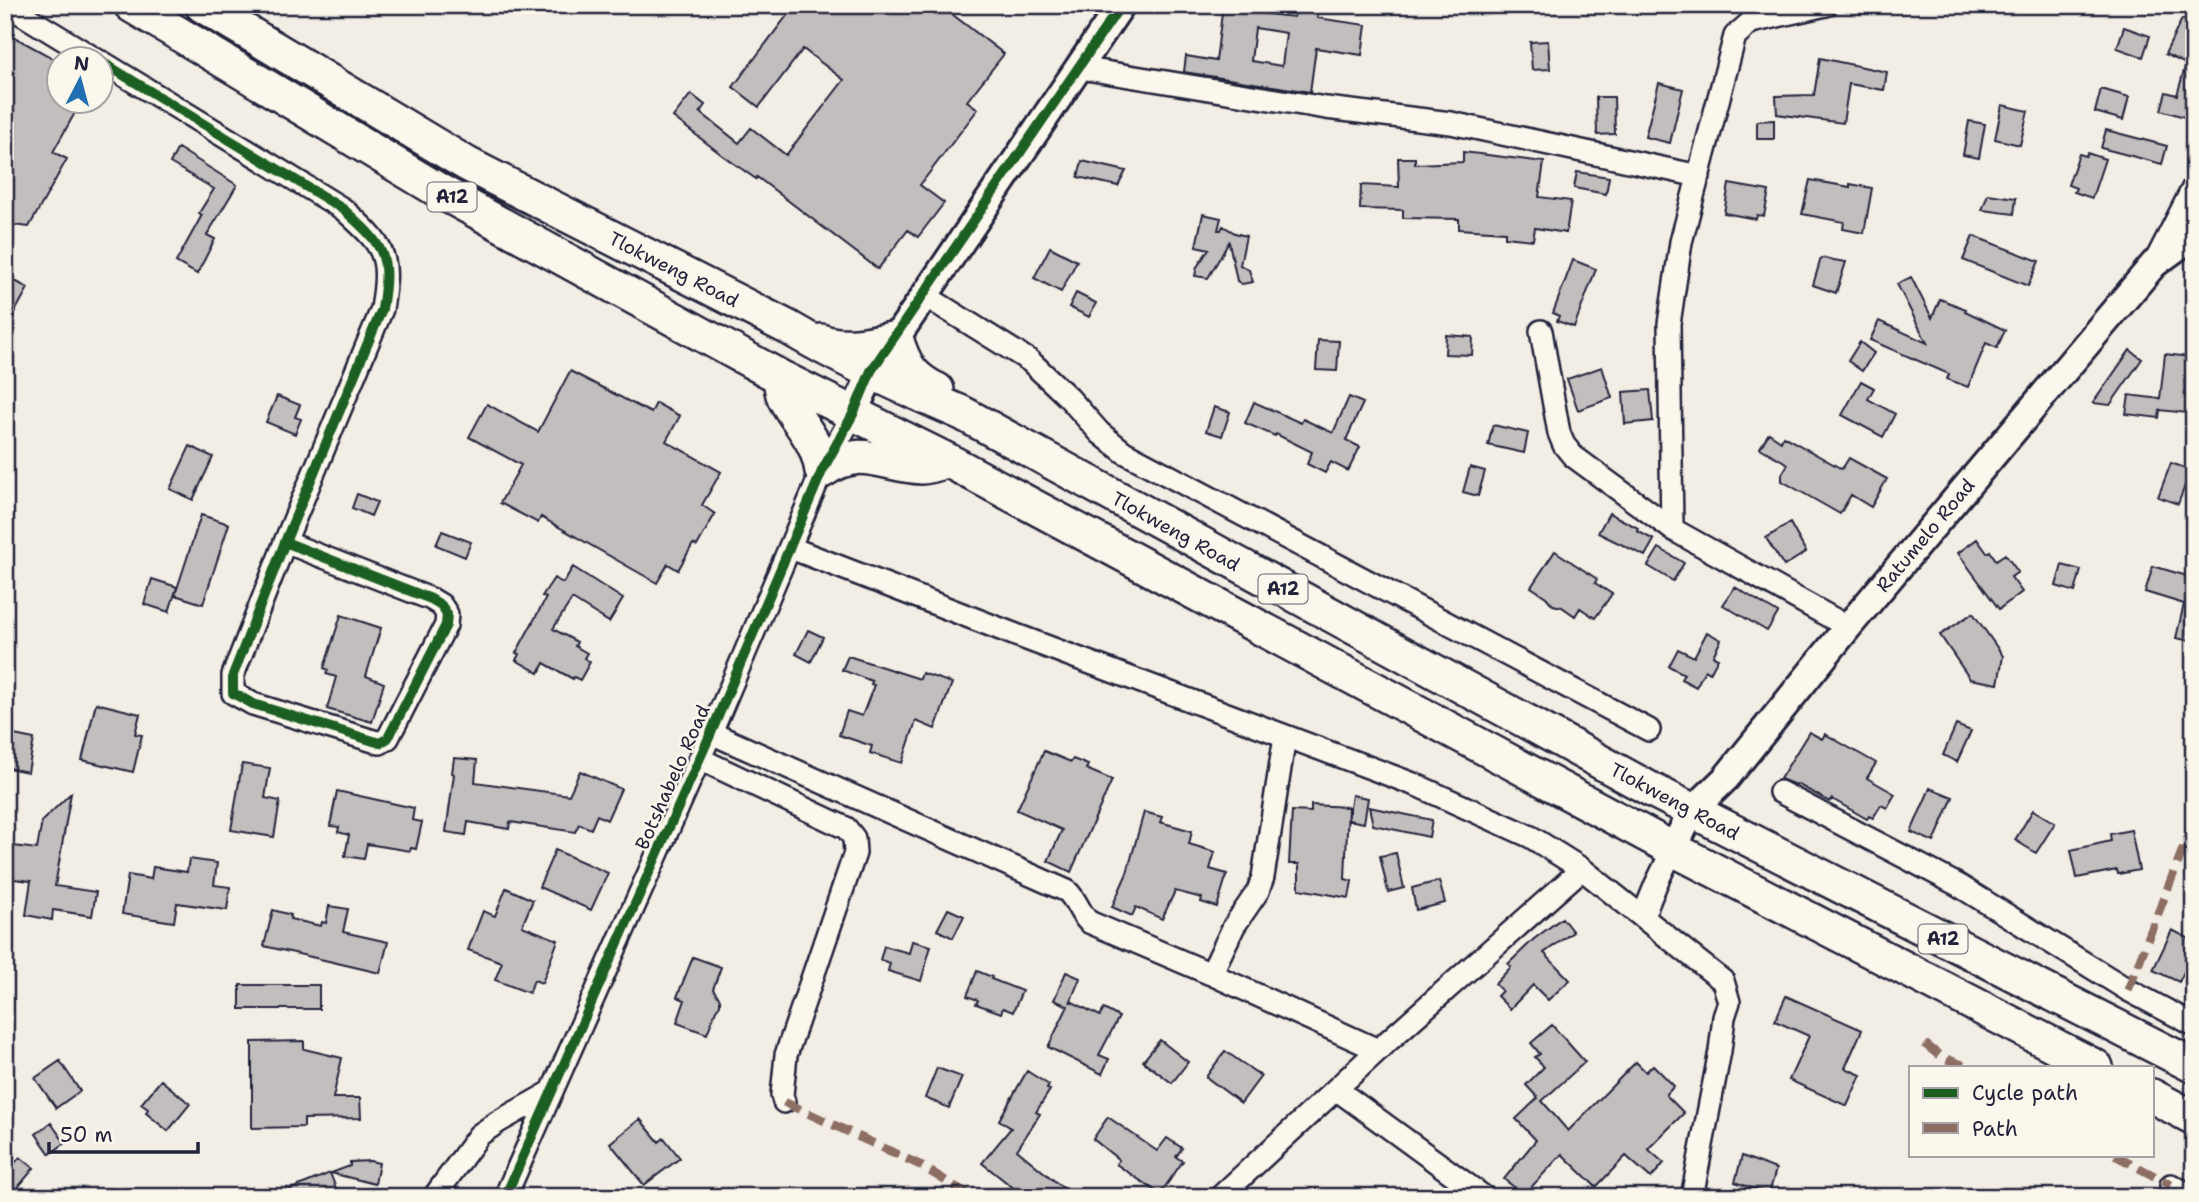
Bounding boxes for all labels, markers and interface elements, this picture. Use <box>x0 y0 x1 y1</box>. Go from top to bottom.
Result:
north arrow <box>46 46 116 116</box>
text: N <box>73 50 91 77</box>
road number: A12 <box>428 182 476 212</box>
street label: Tlokweng Road <box>604 226 743 313</box>
street label: Ratumelo Road <box>1870 473 1980 597</box>
street label: Tlokweng Road <box>1107 486 1244 577</box>
road number: A12 <box>1258 574 1308 604</box>
street label: Botshabelo Road <box>629 701 716 854</box>
street label: Tlokweng Road <box>1606 757 1744 846</box>
road number: A12 <box>1918 924 1968 954</box>
legend <box>1909 1066 2154 1156</box>
text: Cycle path <box>1972 1079 2078 1107</box>
scale bar <box>49 1111 198 1155</box>
text: Path <box>1972 1115 2018 1143</box>
text: 50 m <box>60 1121 113 1149</box>

